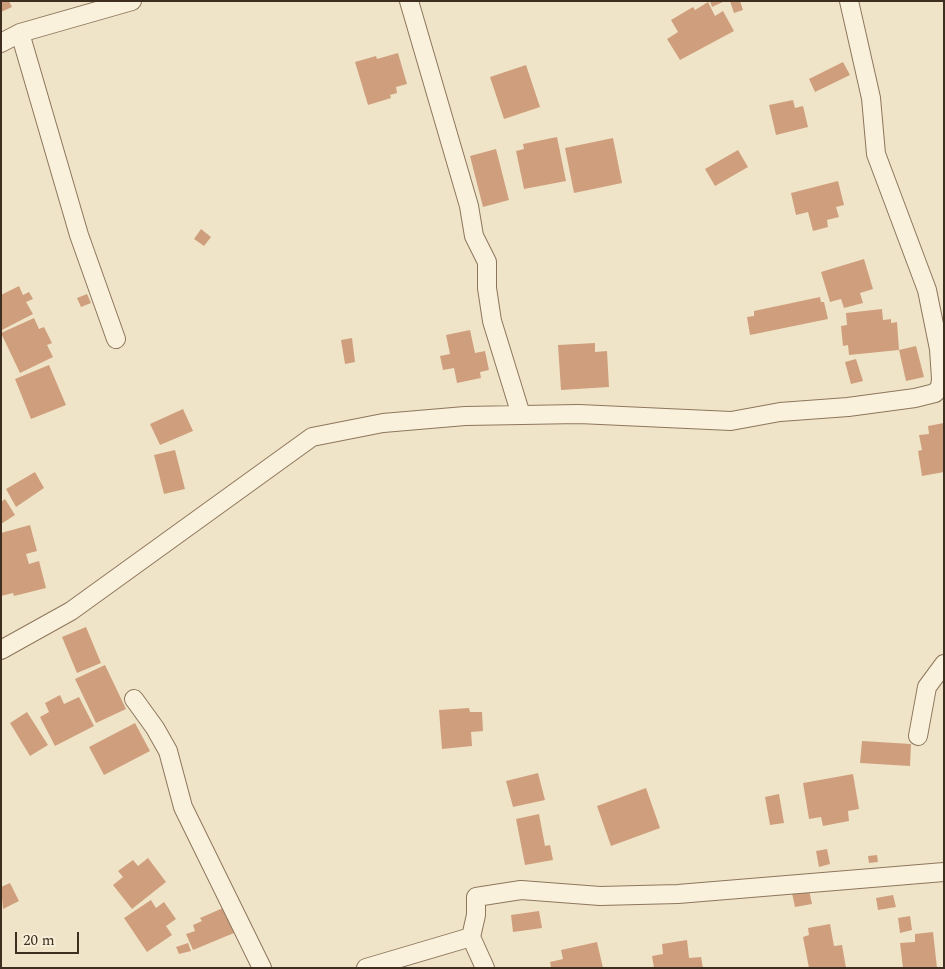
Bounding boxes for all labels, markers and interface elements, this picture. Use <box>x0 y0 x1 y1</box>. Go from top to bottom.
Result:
scale bar <box>18 922 81 954</box>
text: 20 m <box>23 929 55 952</box>

